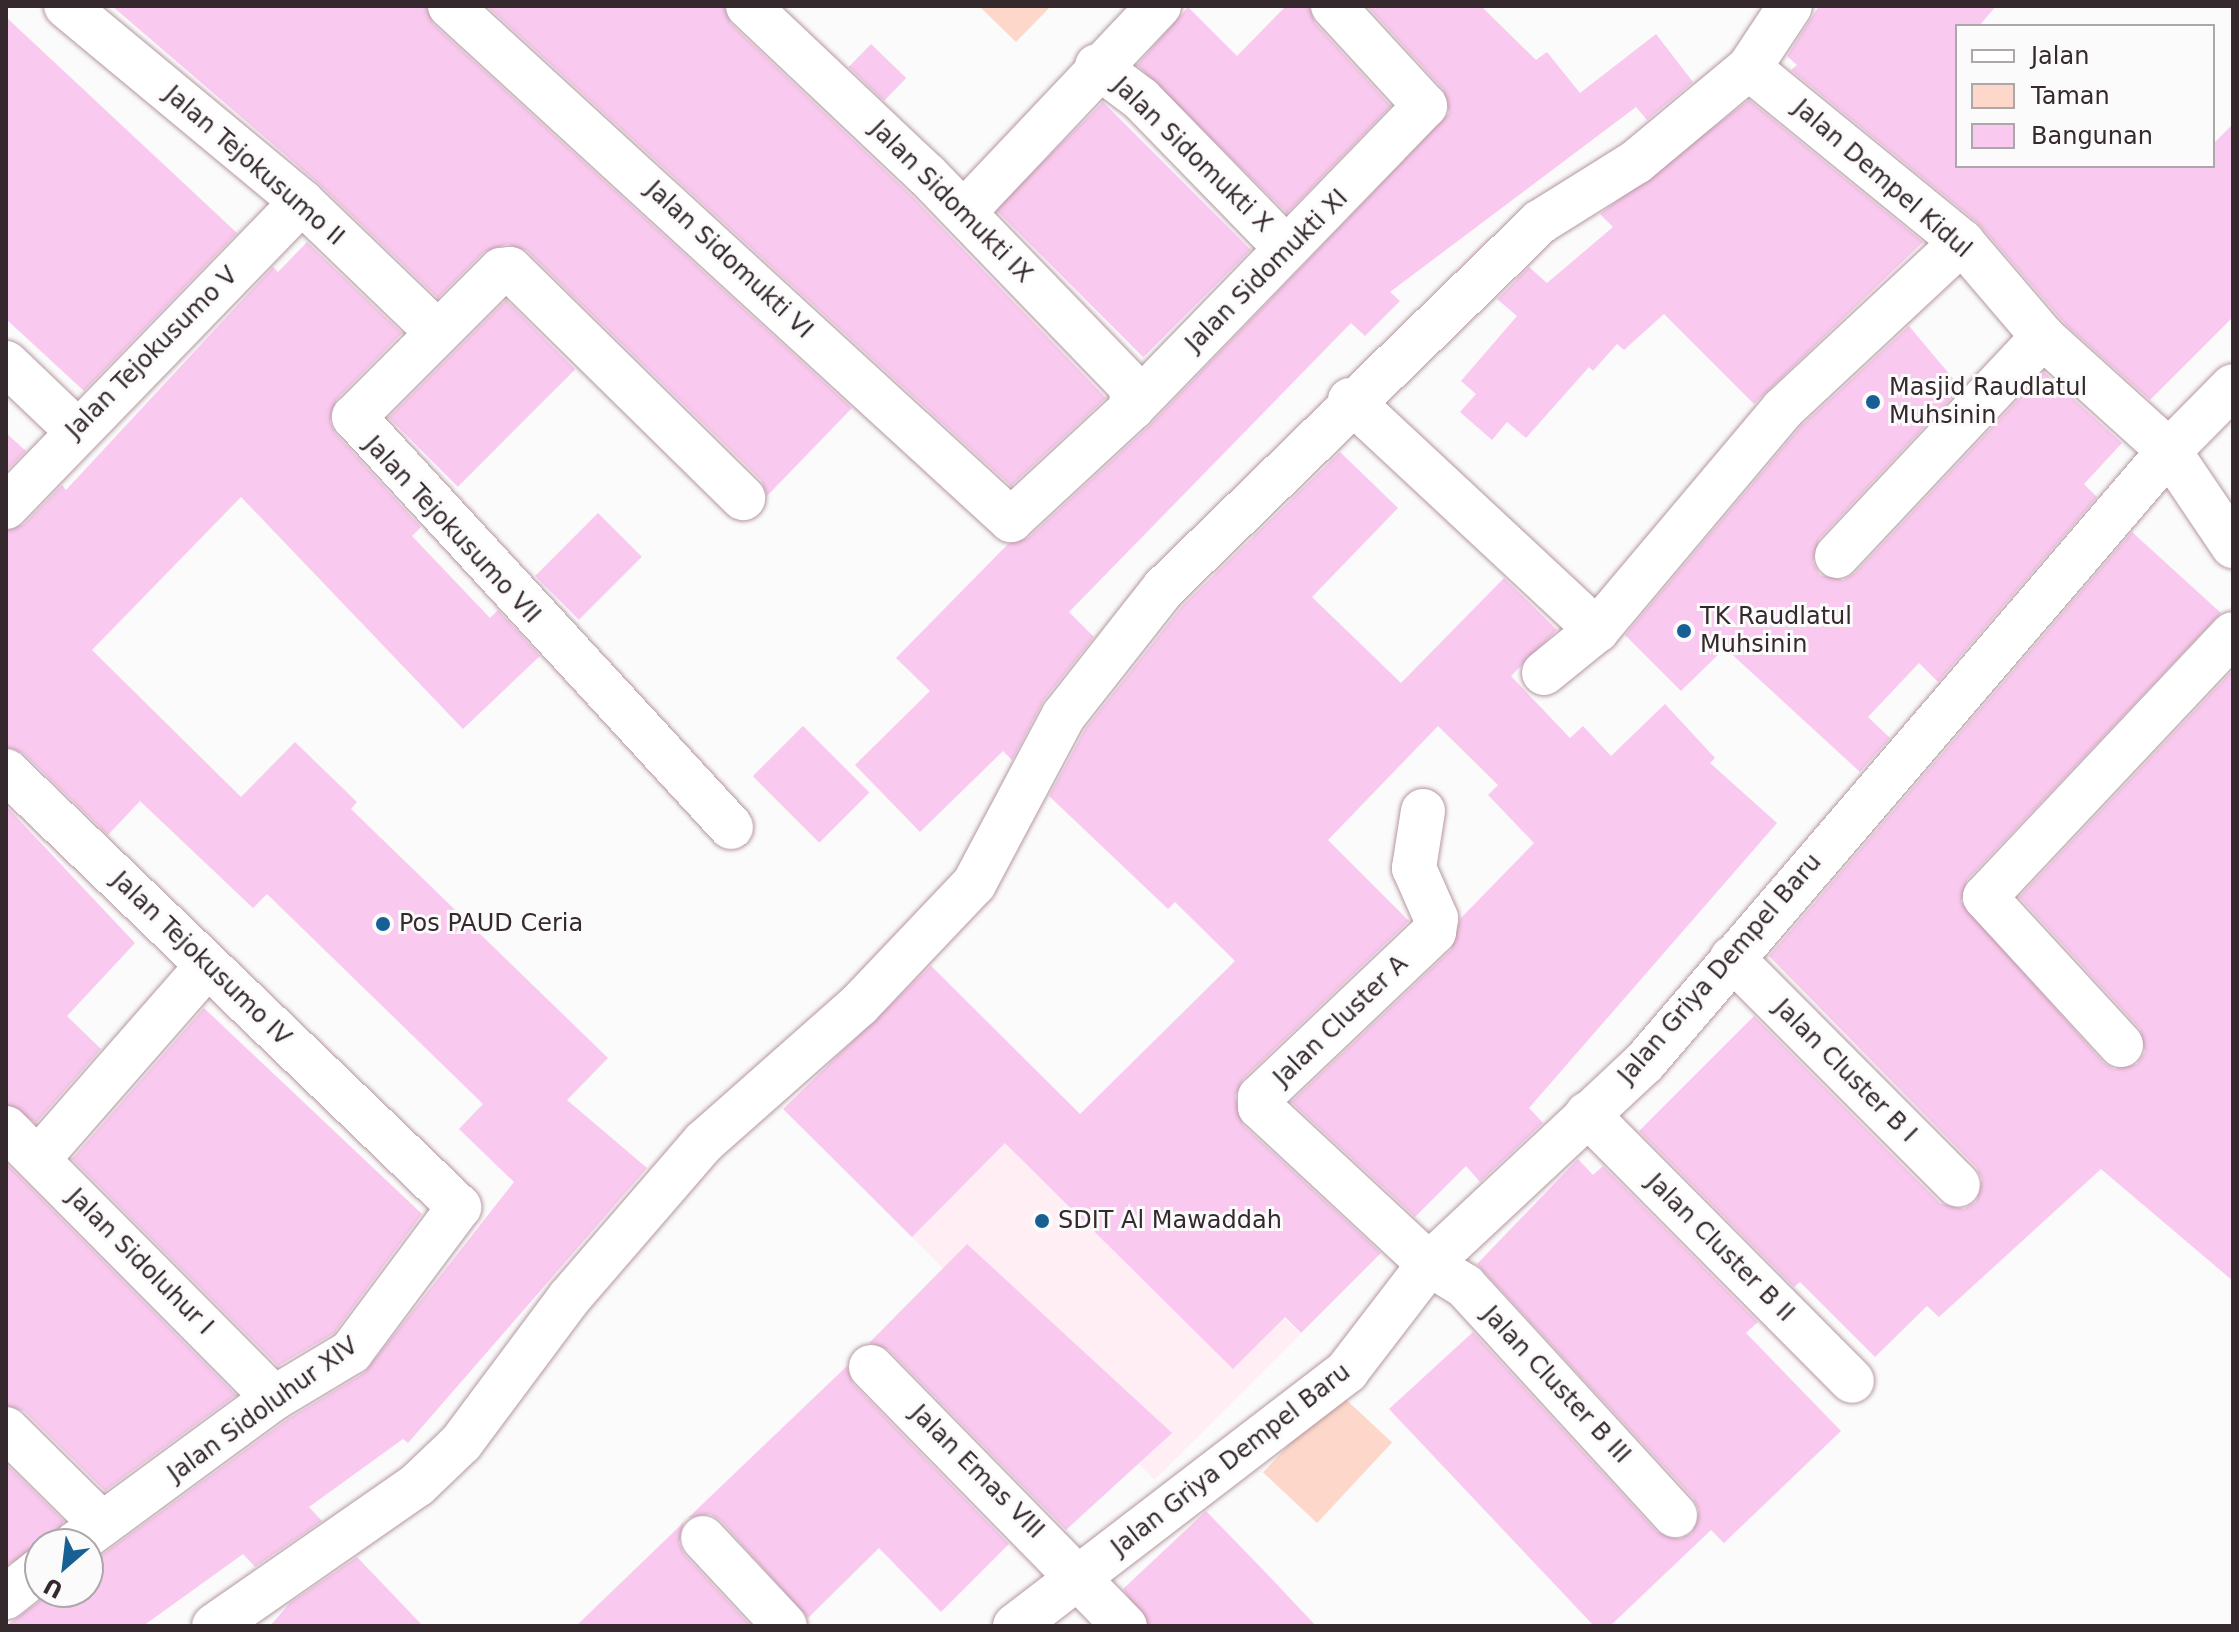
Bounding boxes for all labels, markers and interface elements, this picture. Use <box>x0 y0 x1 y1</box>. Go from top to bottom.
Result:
legend <box>1955 24 2215 168</box>
text: Jalan <box>2031 42 2089 70</box>
street label: Jalan Sidomukti X <box>1106 72 1278 238</box>
street label: Jalan Tejokusumo II <box>158 80 350 252</box>
text: Taman <box>2031 82 2110 110</box>
street label: Jalan Dempel Kidul <box>1787 94 1977 264</box>
street label: Jalan Sidomukti IX <box>864 115 1038 289</box>
text: Bangunan <box>2031 122 2153 150</box>
street label: Jalan Sidomukti VI <box>640 175 818 345</box>
street label: Jalan Sidomukti XI <box>1180 184 1354 358</box>
street label: Jalan Tejokusumo V <box>60 261 244 445</box>
place label: Masjid Raudlatul Muhsinin <box>1889 374 2087 430</box>
marker: Masjid Raudlatul Muhsinin <box>1864 393 1882 411</box>
street label: Jalan Tejokusumo VII <box>358 431 546 629</box>
place label: TK Raudlatul Muhsinin <box>1700 603 1852 659</box>
marker: TK Raudlatul Muhsinin <box>1675 622 1693 640</box>
street label: Jalan Griya Dempel Baru <box>1612 848 1828 1090</box>
street label: Jalan Tejokusumo IV <box>105 866 297 1052</box>
place label: Pos PAUD Ceria <box>399 910 583 938</box>
marker: Pos PAUD Ceria <box>374 915 392 933</box>
street label: Jalan Cluster A <box>1268 950 1414 1092</box>
street label: Jalan Cluster B I <box>1768 994 1922 1148</box>
street label: Jalan Cluster B II <box>1640 1168 1800 1328</box>
street label: Jalan Sidoluhur I <box>61 1183 219 1341</box>
place label: SDIT Al Mawaddah <box>1058 1207 1282 1235</box>
marker: SDIT Al Mawaddah <box>1033 1212 1051 1230</box>
street label: Jalan Cluster B III <box>1476 1301 1636 1469</box>
street label: Jalan Sidoluhur XIV <box>162 1331 364 1489</box>
street label: Jalan Griya Dempel Baru <box>1106 1358 1356 1562</box>
street label: Jalan Emas VIII <box>904 1399 1050 1545</box>
north arrow <box>24 1528 104 1608</box>
text: U <box>40 1573 67 1603</box>

